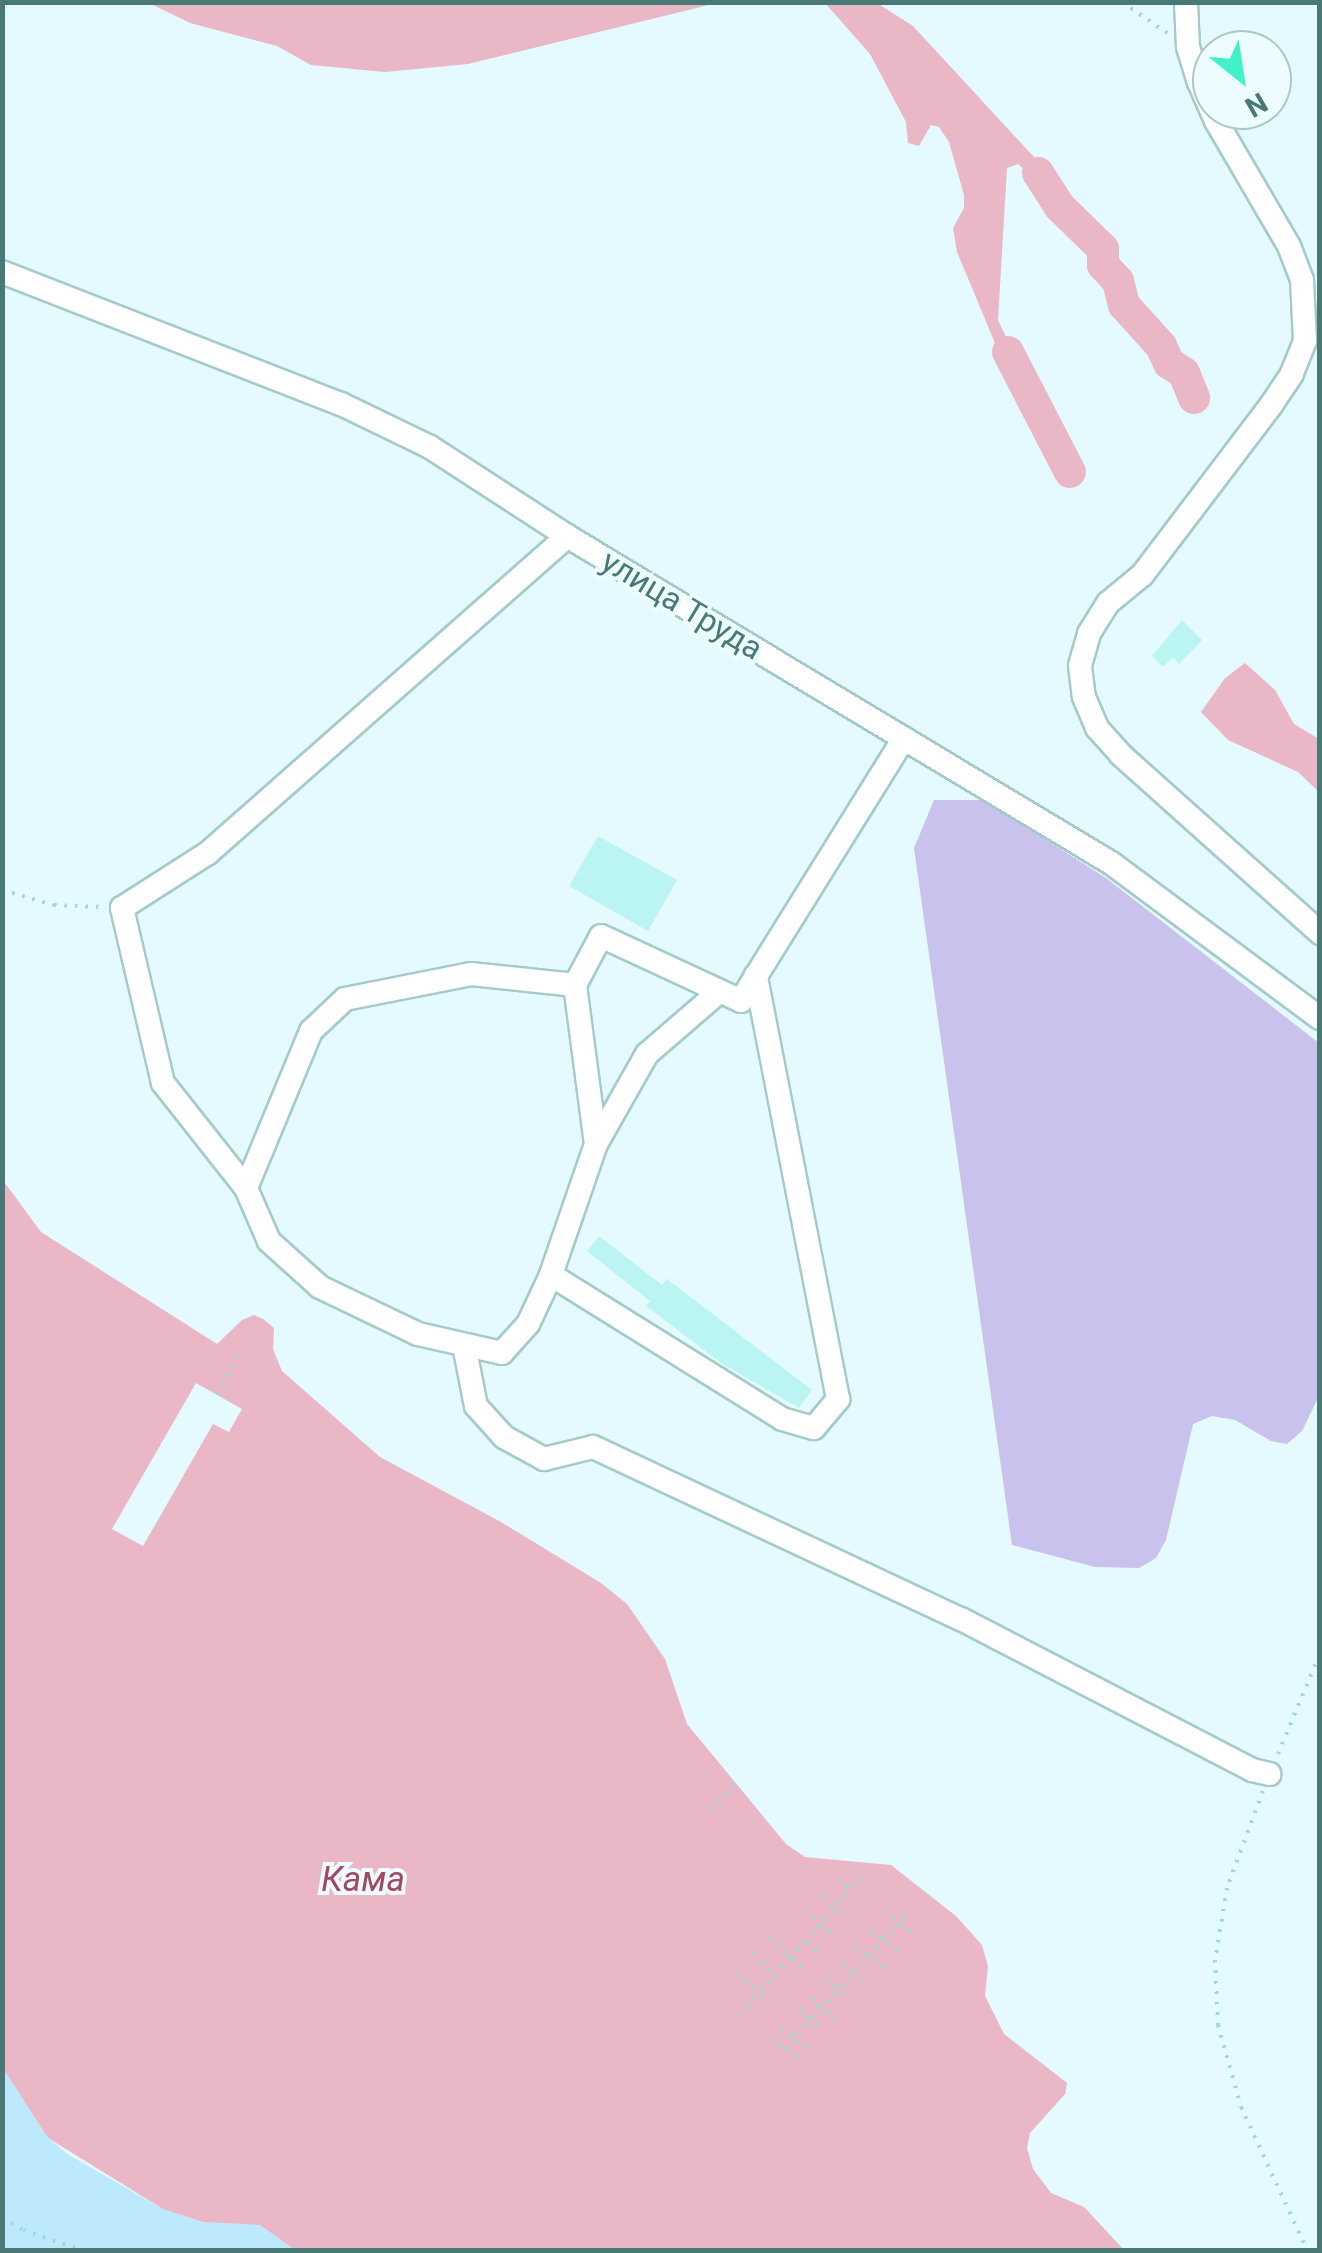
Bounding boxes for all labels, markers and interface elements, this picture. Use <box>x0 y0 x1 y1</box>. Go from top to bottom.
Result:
north arrow <box>1192 30 1292 130</box>
text: N <box>1239 85 1273 124</box>
street label: улица Труда <box>594 542 770 668</box>
water label: Кама <box>321 1859 405 1901</box>

